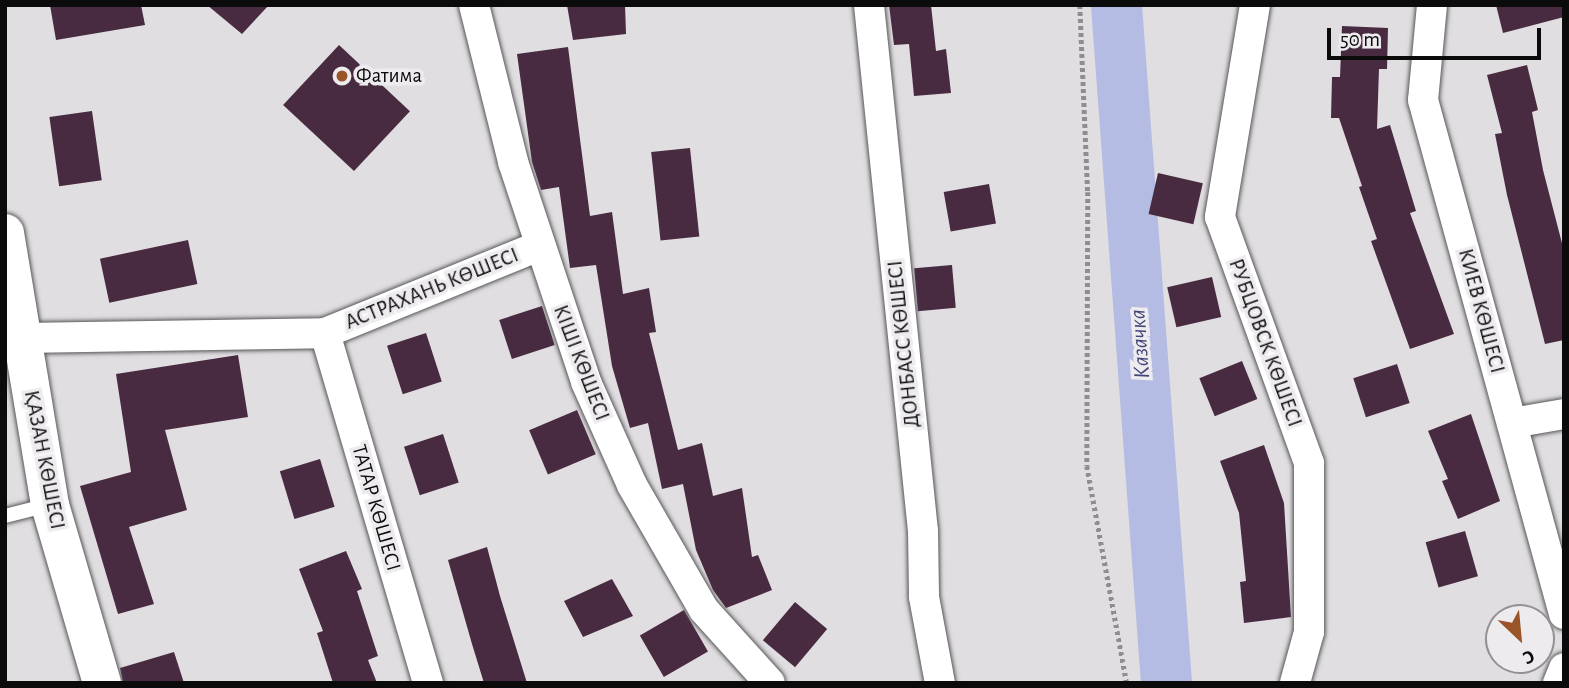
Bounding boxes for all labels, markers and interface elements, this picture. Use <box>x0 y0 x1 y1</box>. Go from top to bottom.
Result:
scale bar <box>1331 14 1544 58</box>
text: 50 m <box>1340 29 1380 50</box>
place label: Фатима <box>356 63 422 89</box>
marker: Фатима <box>334 68 350 84</box>
street label: АСТРАХАНЬ КӨШЕСІ <box>342 243 522 335</box>
street label: КИЕВ КӨШЕСІ <box>1452 246 1510 376</box>
street label: РУБЦОВСК КӨШЕСІ <box>1223 255 1307 431</box>
street label: ДОНБАСС КӨШЕСІ <box>883 259 925 429</box>
street label: КІШІ КӨШЕСІ <box>547 302 615 424</box>
water label: Казачка <box>1125 308 1157 380</box>
street label: ҚАЗАН КӨШЕСІ <box>18 388 70 532</box>
street label: ТАТАР КӨШЕСІ <box>346 442 406 574</box>
north arrow <box>1485 604 1555 674</box>
text: С <box>1520 646 1537 667</box>

